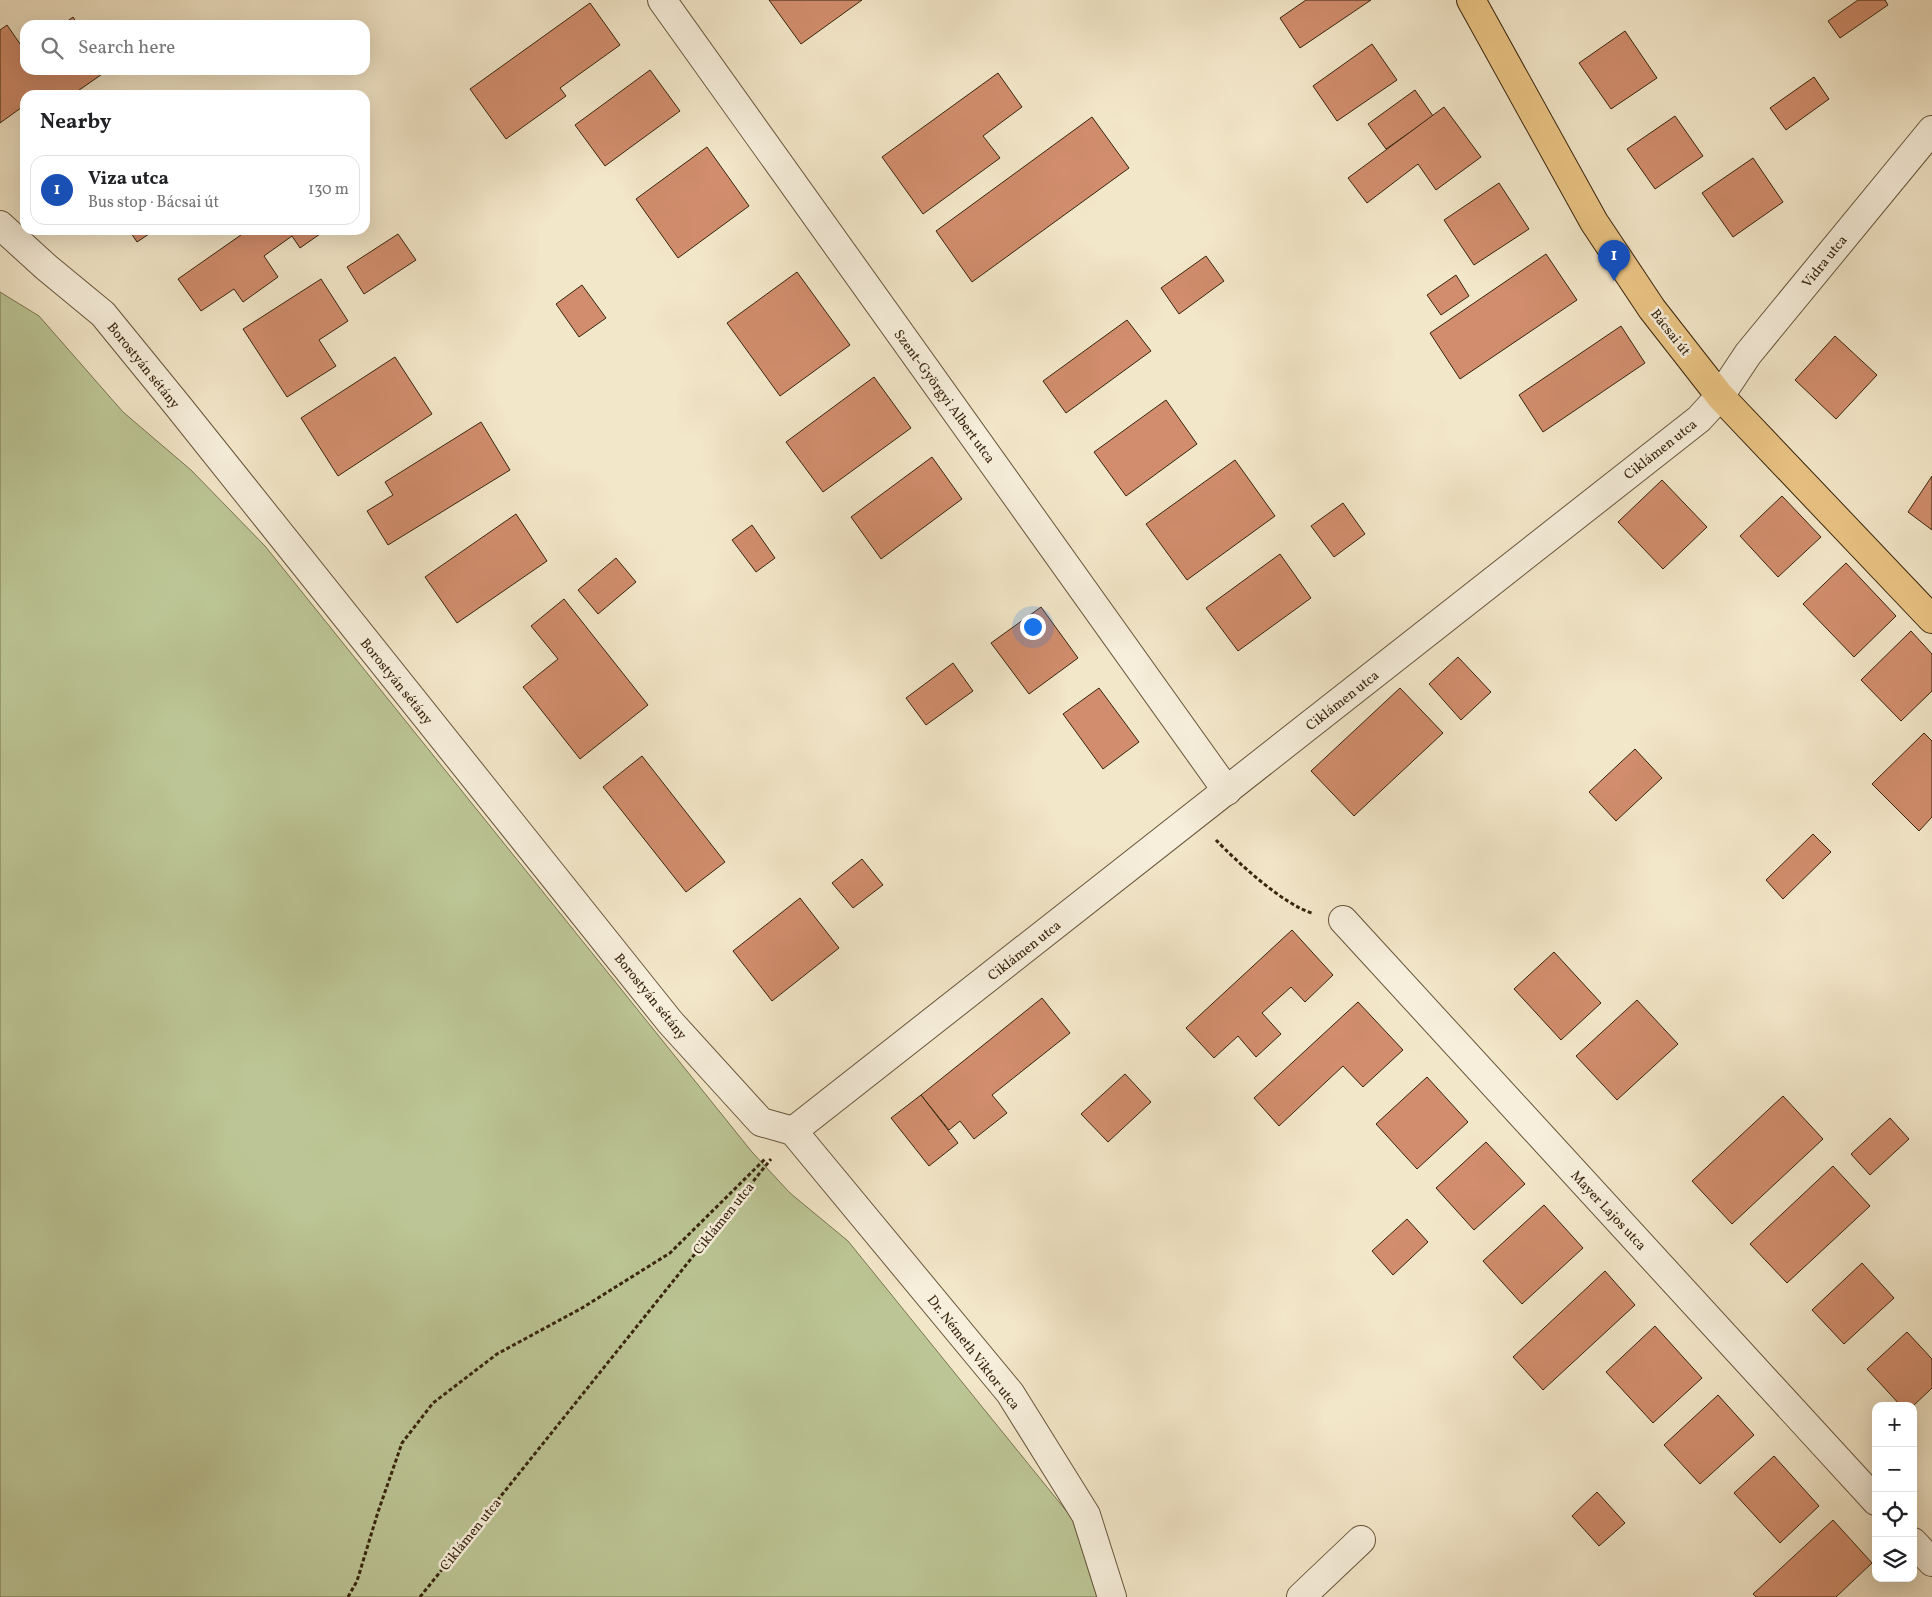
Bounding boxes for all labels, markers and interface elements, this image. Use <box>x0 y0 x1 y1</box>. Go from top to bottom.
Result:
search box <box>20 20 370 75</box>
icon: search <box>38 34 66 62</box>
text: Search here <box>78 35 175 61</box>
text: Nearby <box>40 108 111 137</box>
text: Viza utca <box>88 166 169 192</box>
text: 1 <box>54 179 60 201</box>
text: 130 m <box>308 179 349 201</box>
text: Bus stop · Bácsai út <box>88 192 219 214</box>
street label: Vidra utca <box>1798 232 1852 292</box>
pin: 1 <box>1598 240 1630 281</box>
street label: Bácsai út <box>1645 306 1694 360</box>
street label: Borostyán sétány <box>102 319 184 413</box>
street label: Szent-Györgyi Albert utca <box>889 326 999 468</box>
street label: Ciklámen utca <box>1620 416 1702 485</box>
your location <box>1020 614 1046 640</box>
street label: Borostyán sétány <box>355 635 437 729</box>
street label: Ciklámen utca <box>1302 667 1384 736</box>
street label: Ciklámen utca <box>984 917 1066 986</box>
street label: Borostyán sétány <box>609 950 691 1044</box>
street label: Mayer Lajos utca <box>1566 1167 1650 1255</box>
street label: Ciklámen utca <box>689 1179 759 1259</box>
street label: Dr. Németh Viktor utca <box>922 1292 1024 1414</box>
map controls <box>1872 1402 1917 1582</box>
button: + <box>1872 1402 1917 1447</box>
button: − <box>1872 1447 1917 1492</box>
button: locate <box>1872 1492 1917 1537</box>
street label: Ciklámen utca <box>436 1495 506 1575</box>
button: layers <box>1872 1537 1917 1582</box>

